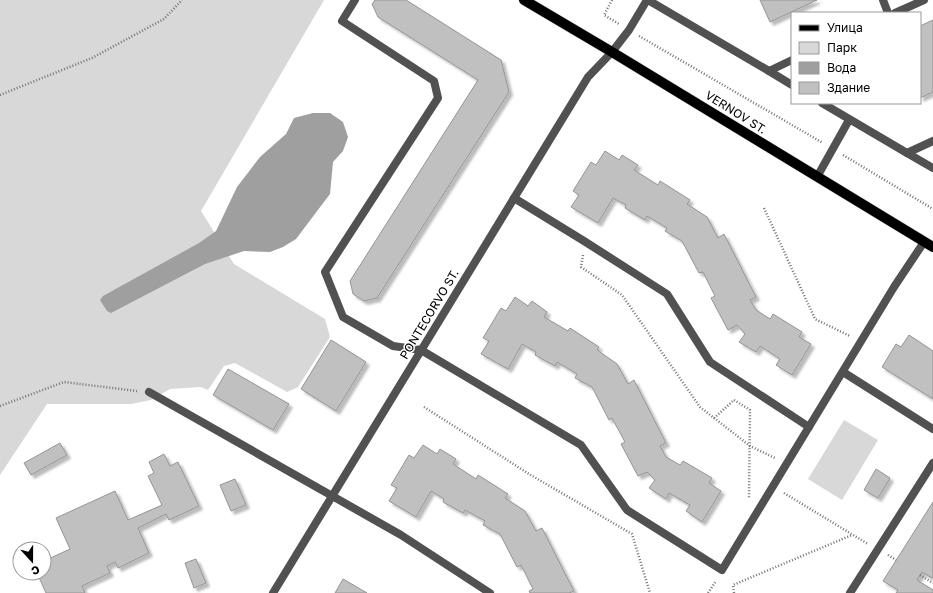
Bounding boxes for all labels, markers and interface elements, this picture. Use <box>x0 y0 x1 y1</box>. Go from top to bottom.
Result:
legend <box>791 12 921 104</box>
text: Улица <box>827 20 863 35</box>
text: Парк <box>827 40 857 55</box>
text: Вода <box>827 60 856 75</box>
text: Здание <box>827 80 870 95</box>
street label: VERNOV ST. <box>703 87 769 137</box>
street label: PONTECORVO ST. <box>396 266 462 362</box>
north arrow <box>12 541 52 581</box>
text: С <box>30 563 42 578</box>

